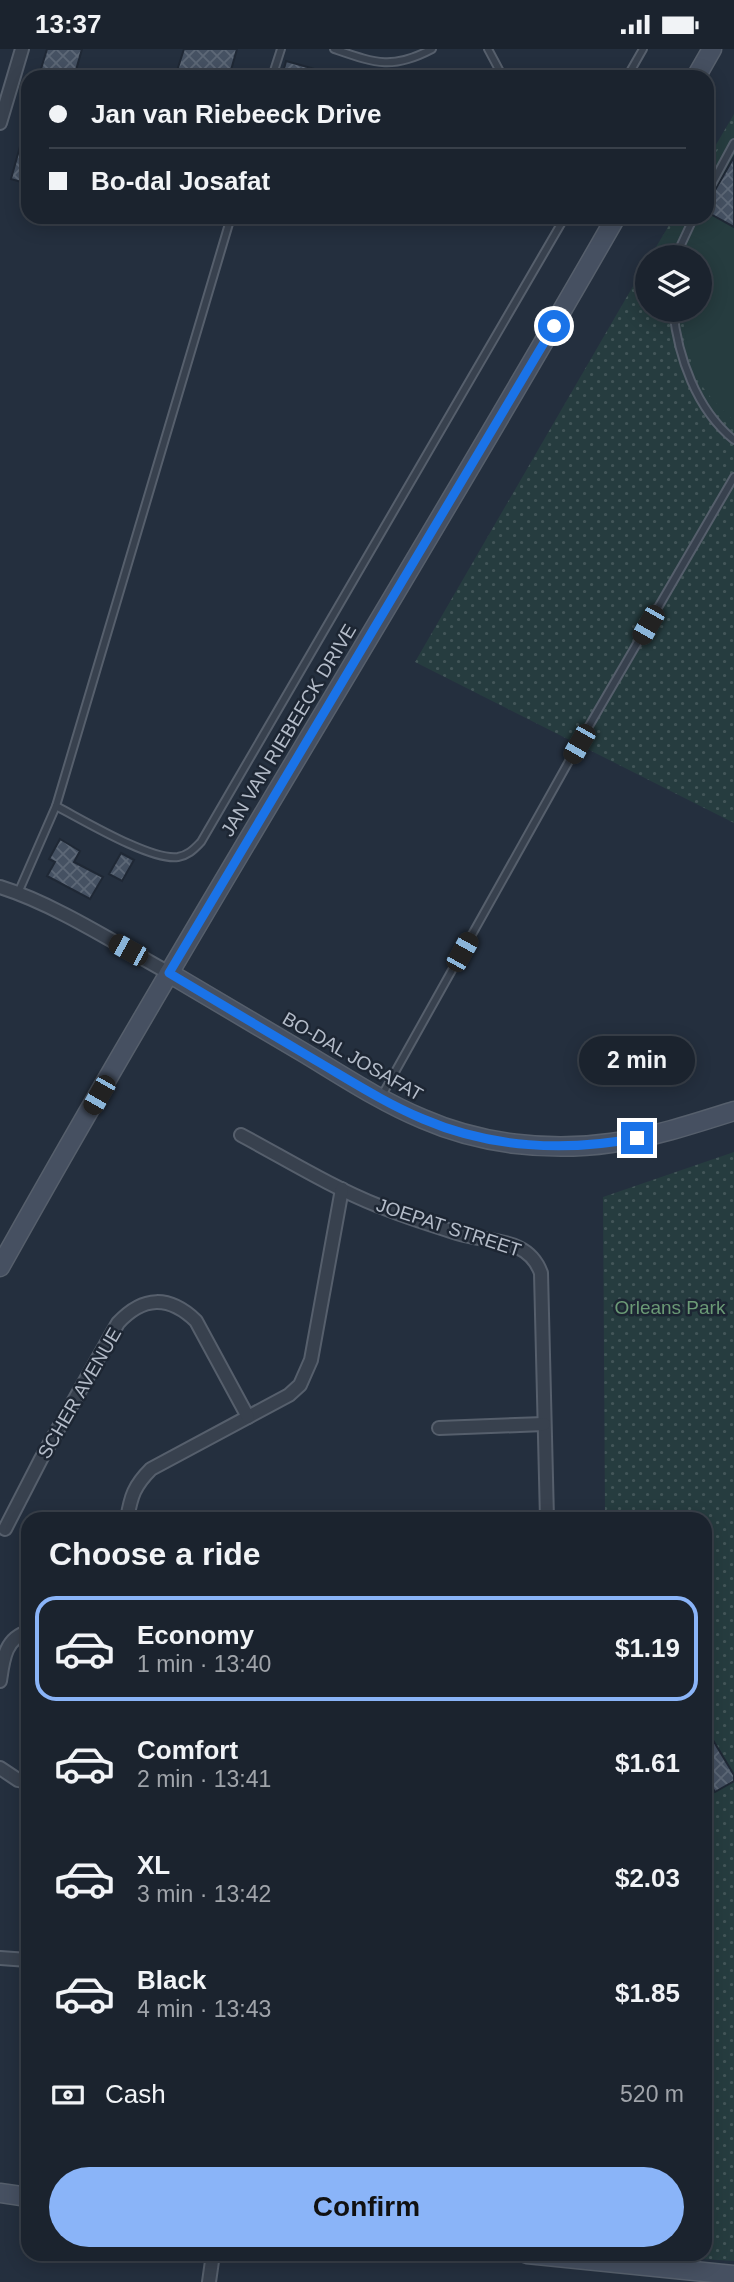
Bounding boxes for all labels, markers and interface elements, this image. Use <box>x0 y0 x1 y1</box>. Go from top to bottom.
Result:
text: 13:37 <box>35 9 102 39</box>
text: Jan van Riebeeck Drive <box>91 99 382 129</box>
text: Bo-dal Josafat <box>91 166 270 196</box>
map controls <box>635 245 712 322</box>
button: layers <box>635 245 712 322</box>
route start <box>538 310 570 342</box>
car <box>629 602 668 648</box>
street label: JAN VAN RIEBEECK DRIVE <box>217 620 360 840</box>
car <box>560 721 599 767</box>
car <box>443 929 482 975</box>
car <box>105 931 152 969</box>
street label: BO-DAL JOSAFAT <box>279 1008 427 1105</box>
callout: 2 min <box>579 1037 695 1085</box>
text: 2 min <box>607 1047 667 1073</box>
car <box>80 1072 119 1118</box>
route end <box>621 1122 653 1154</box>
street label: JOEPAT STREET <box>374 1194 524 1261</box>
park label: Orleans Park <box>615 1297 726 1318</box>
street label: SCHER AVENUE <box>33 1324 125 1462</box>
text: Choose a ride <box>49 1536 261 1572</box>
icon: car <box>53 1617 116 1680</box>
text: Economy <box>137 1620 254 1650</box>
text: $1.19 <box>615 1633 680 1663</box>
text: 1 min · 13:40 <box>137 1651 271 1677</box>
icon: car <box>53 1732 116 1795</box>
text: Comfort <box>137 1735 238 1765</box>
text: $1.61 <box>615 1748 680 1778</box>
text: 2 min · 13:41 <box>137 1766 271 1792</box>
icon: car <box>53 1847 116 1910</box>
text: XL <box>137 1850 170 1880</box>
text: $2.03 <box>615 1863 680 1893</box>
text: 3 min · 13:42 <box>137 1881 271 1907</box>
icon: car <box>53 1962 116 2025</box>
text: Black <box>137 1965 206 1995</box>
text: $1.85 <box>615 1978 680 2008</box>
text: 4 min · 13:43 <box>137 1996 271 2022</box>
icon: cash <box>49 2076 87 2114</box>
text: Cash <box>105 2079 166 2109</box>
text: 520 m <box>620 2081 684 2107</box>
button: Confirm <box>49 2167 684 2247</box>

